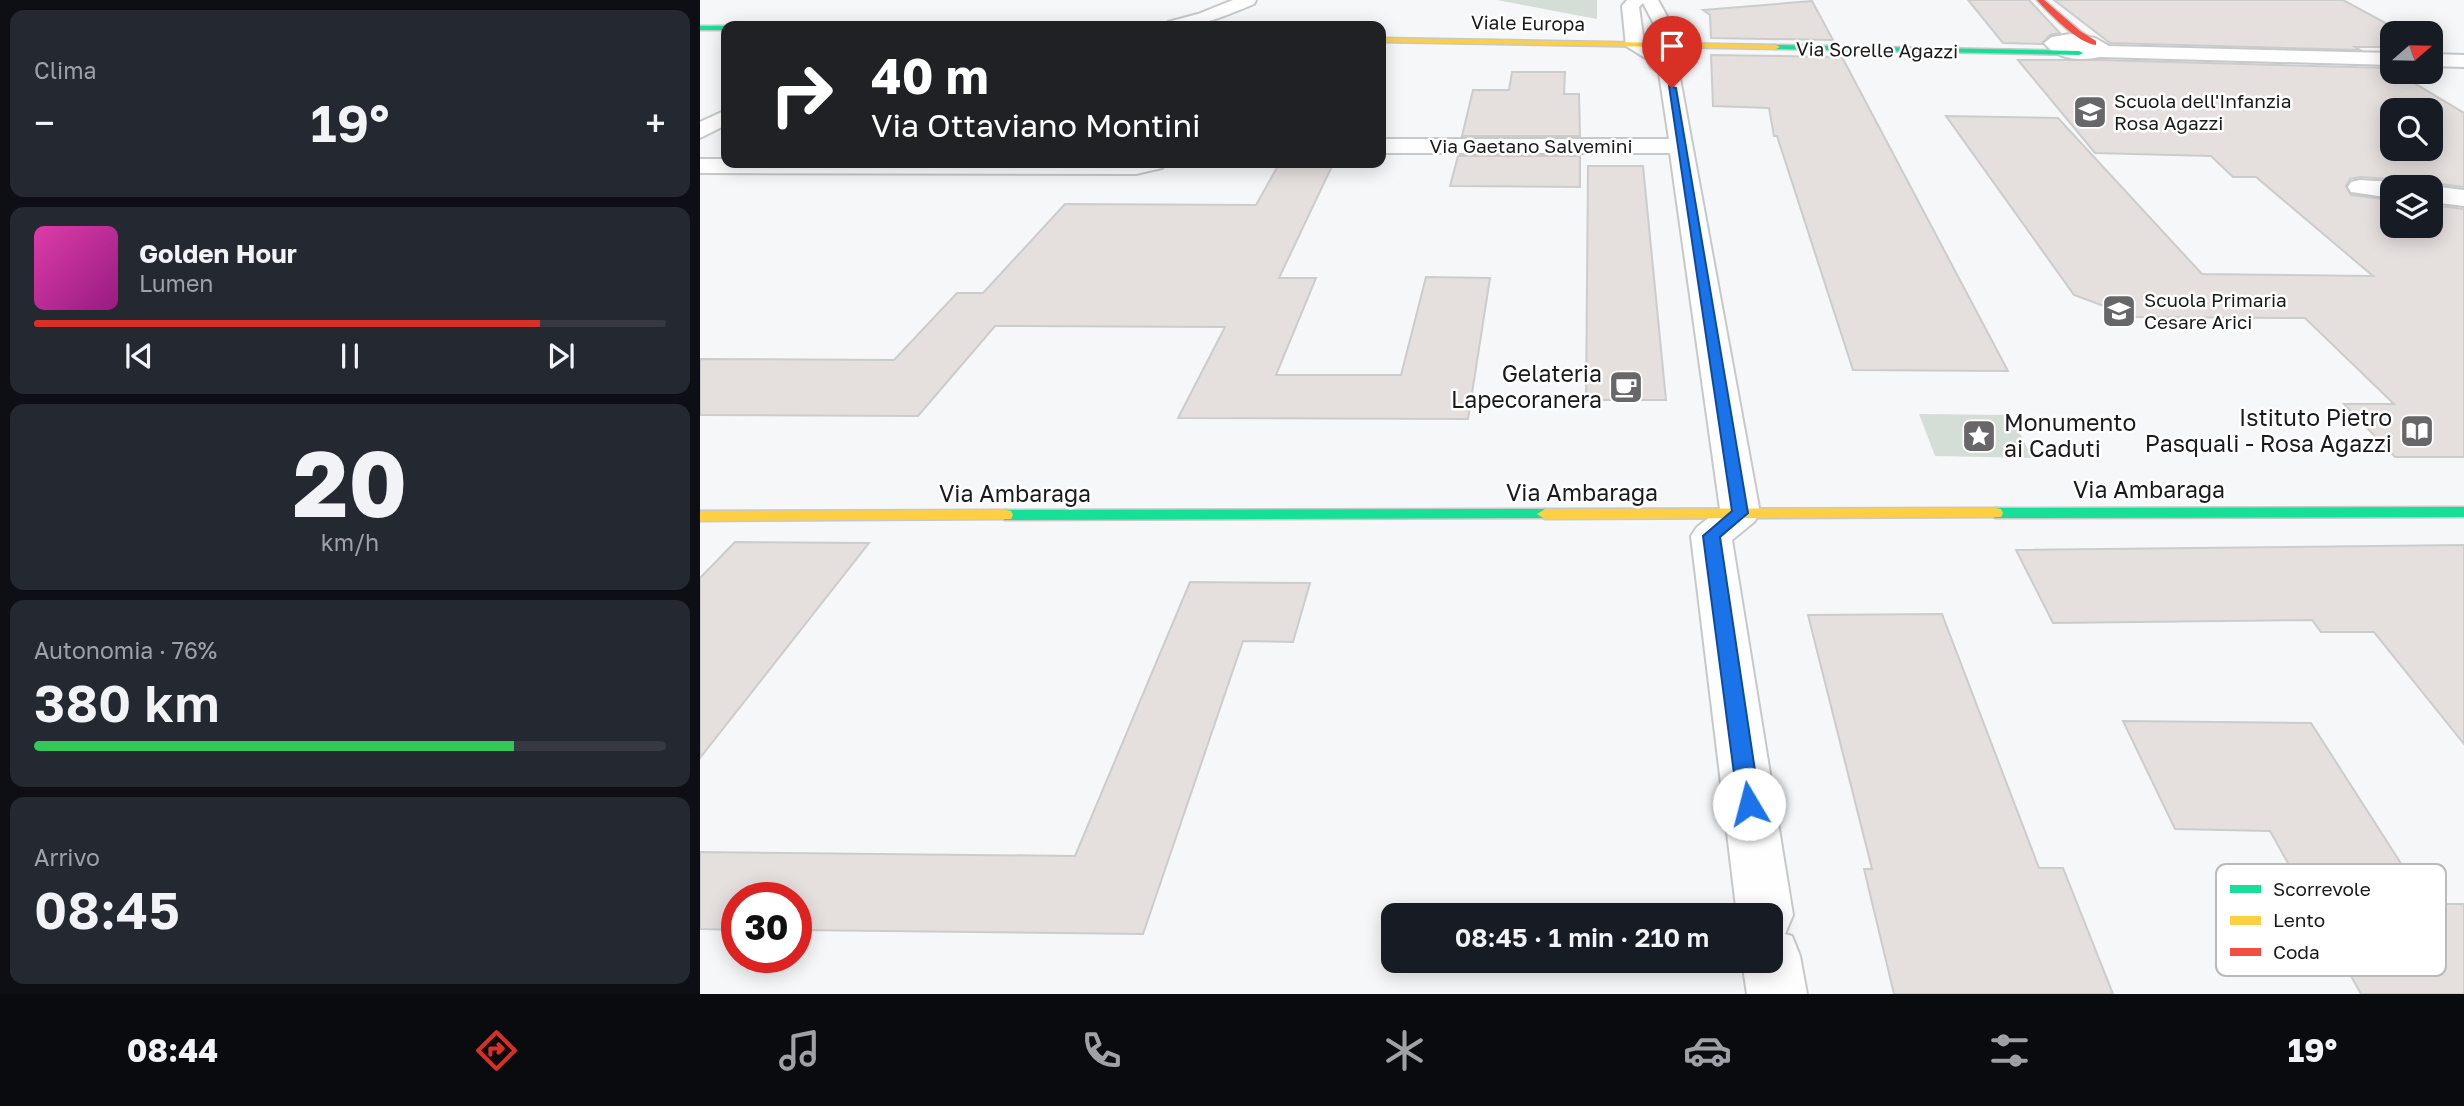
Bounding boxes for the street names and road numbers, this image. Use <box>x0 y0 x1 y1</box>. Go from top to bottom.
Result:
street label: Viale Europa <box>1471 10 1585 35</box>
street label: Via Sorelle Agazzi <box>1796 37 1958 62</box>
street label: Via Gaetano Salvemini <box>1429 134 1633 157</box>
street label: Via Ambaraga <box>2073 475 2225 503</box>
street label: Via Ambaraga <box>1506 478 1658 506</box>
street label: Via Ambaraga <box>939 479 1091 507</box>

